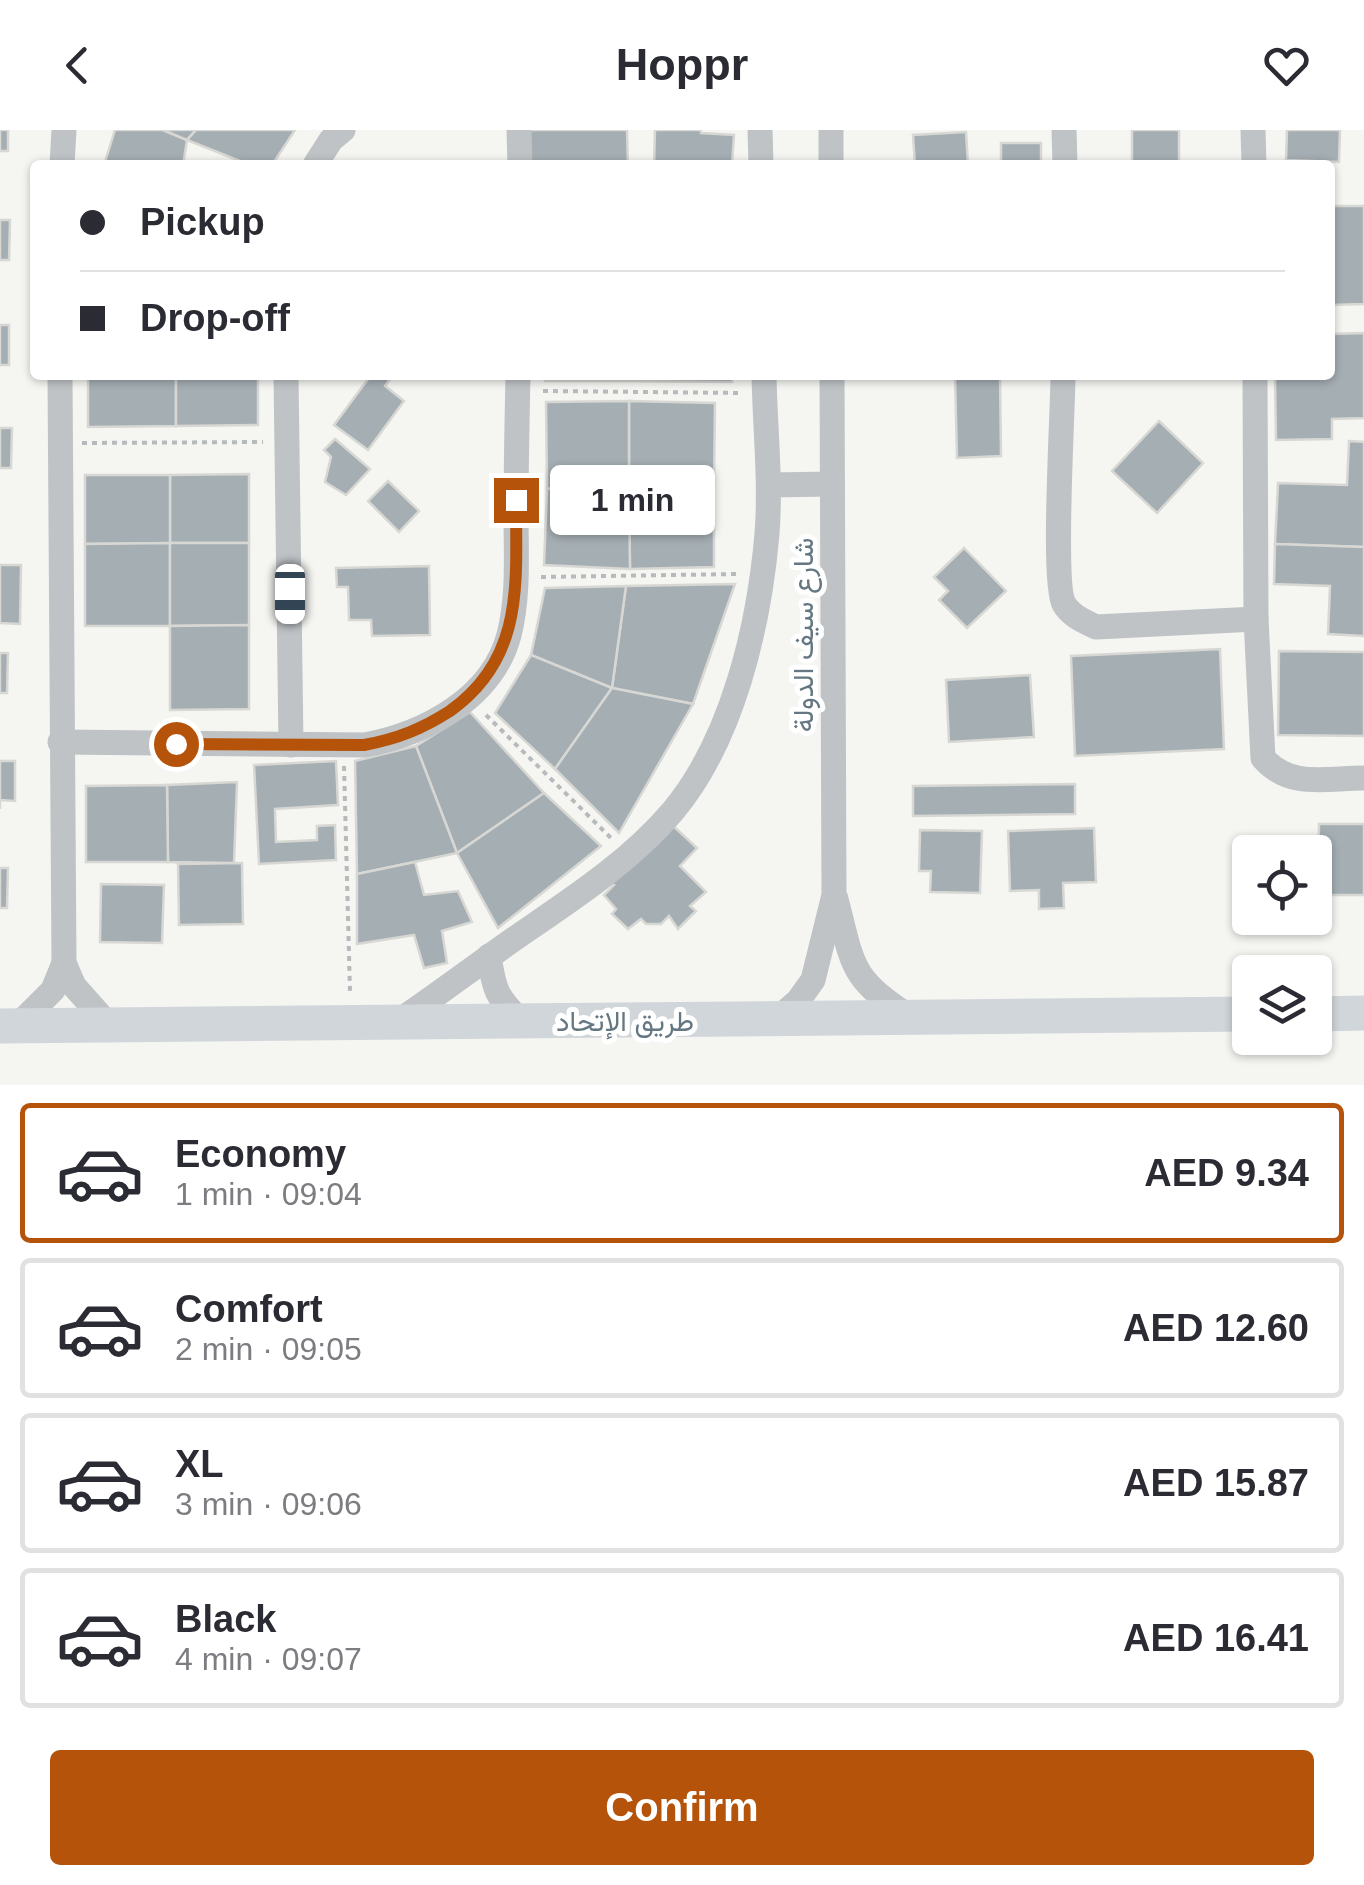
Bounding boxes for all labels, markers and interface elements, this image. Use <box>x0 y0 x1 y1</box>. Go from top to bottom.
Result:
icon: back <box>50 38 105 93</box>
icon: heart <box>1259 38 1314 93</box>
text: Hoppr <box>616 39 748 90</box>
text: Pickup <box>140 201 265 243</box>
text: Drop-off <box>140 297 290 339</box>
callout: 1 min <box>551 465 716 535</box>
route end <box>494 478 539 523</box>
text: 1 min <box>591 482 674 518</box>
street label: شارع سيف الدولة <box>788 538 822 732</box>
car <box>275 564 305 624</box>
route start <box>154 722 199 767</box>
map controls <box>1232 835 1332 1055</box>
button: locate <box>1232 835 1332 935</box>
button: layers <box>1232 955 1332 1055</box>
street label: طريق اﻹتحاد <box>556 1006 694 1040</box>
icon: car <box>55 1128 145 1218</box>
text: Economy <box>175 1133 346 1175</box>
text: AED 9.34 <box>1144 1152 1309 1194</box>
text: 1 min · 09:04 <box>175 1176 362 1212</box>
icon: car <box>55 1283 145 1373</box>
text: Comfort <box>175 1288 323 1330</box>
text: AED 12.60 <box>1123 1307 1309 1349</box>
text: 2 min · 09:05 <box>175 1331 362 1367</box>
icon: car <box>55 1438 145 1528</box>
text: XL <box>175 1443 224 1485</box>
text: AED 15.87 <box>1123 1462 1309 1504</box>
text: 3 min · 09:06 <box>175 1486 362 1522</box>
icon: car <box>55 1593 145 1683</box>
text: Black <box>175 1598 276 1640</box>
text: AED 16.41 <box>1123 1617 1309 1659</box>
text: 4 min · 09:07 <box>175 1641 362 1677</box>
button: Confirm <box>50 1750 1314 1865</box>

